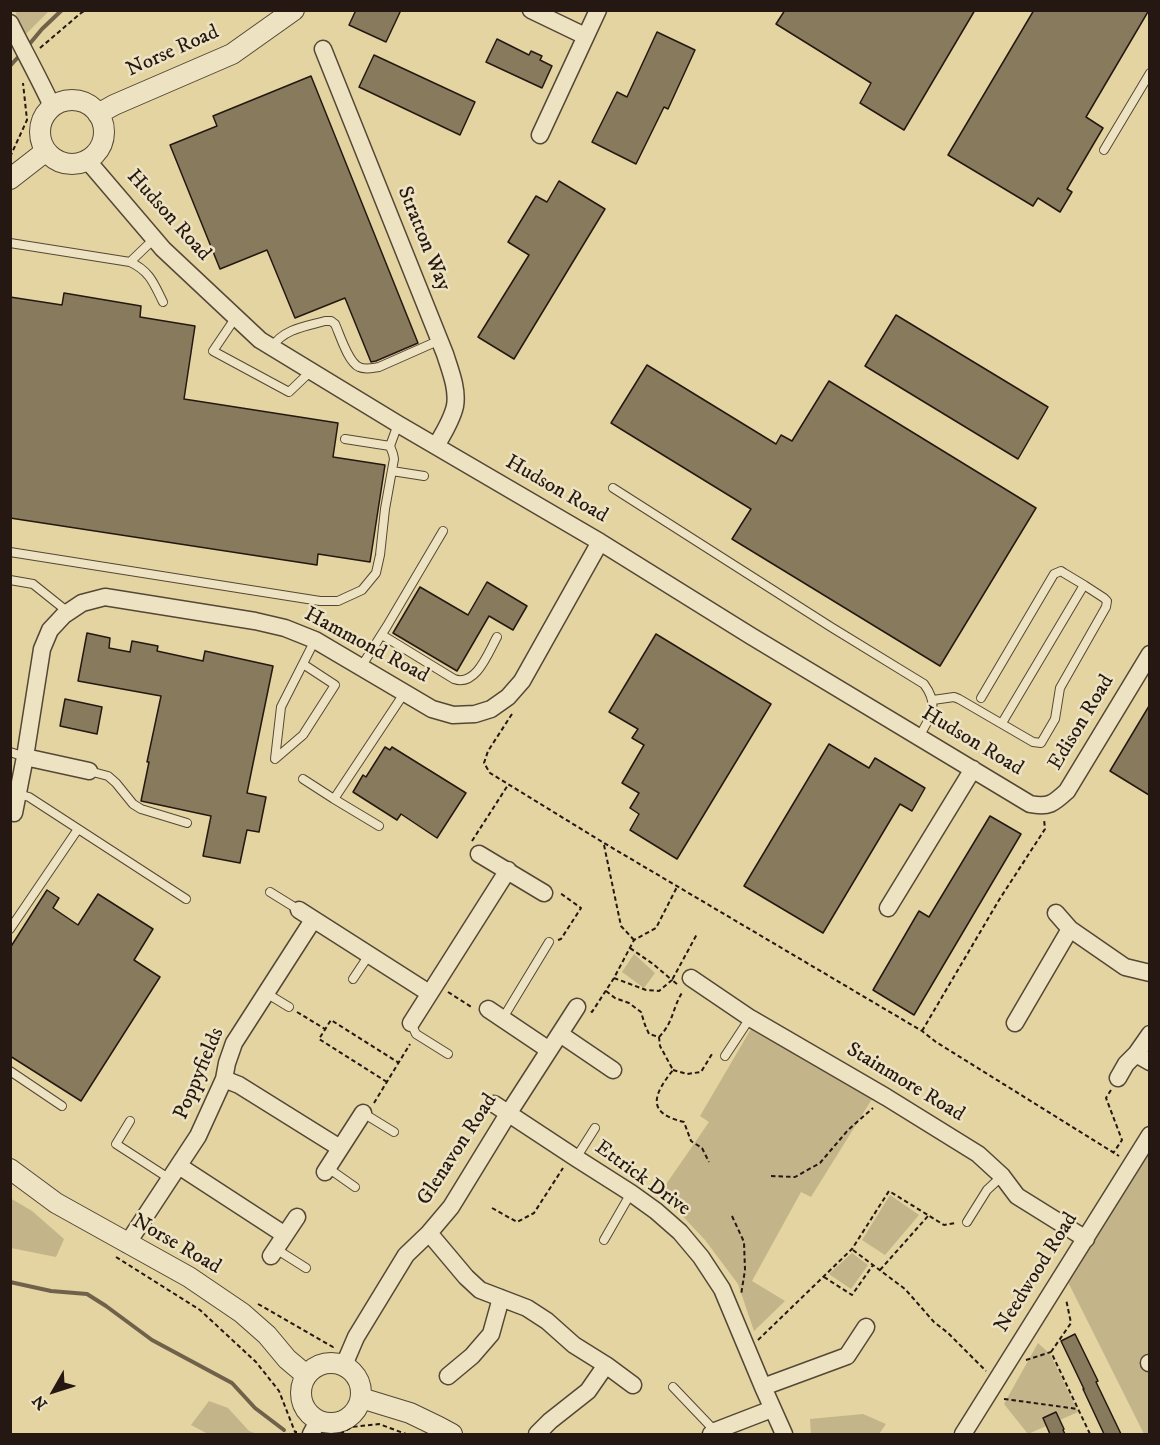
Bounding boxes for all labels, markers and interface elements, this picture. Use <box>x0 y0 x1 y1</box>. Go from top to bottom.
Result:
street label: Norse Road <box>123 20 223 84</box>
street label: Hudson Road <box>120 165 216 267</box>
street label: Stratton Way <box>391 183 455 295</box>
street label: Hudson Road <box>500 451 612 529</box>
street label: Hammond Road <box>299 603 433 689</box>
street label: Edison Road <box>1044 671 1120 775</box>
street label: Hudson Road <box>917 702 1027 782</box>
street label: Poppyfields <box>169 1024 231 1124</box>
street label: Stainmore Road <box>841 1038 969 1128</box>
street label: Glenavon Road <box>413 1090 503 1210</box>
street label: Ettrick Drive <box>589 1136 695 1222</box>
street label: Needwood Road <box>990 1208 1084 1338</box>
street label: Norse Road <box>127 1209 225 1281</box>
north arrow <box>24 1361 84 1421</box>
text: N <box>28 1391 52 1414</box>

